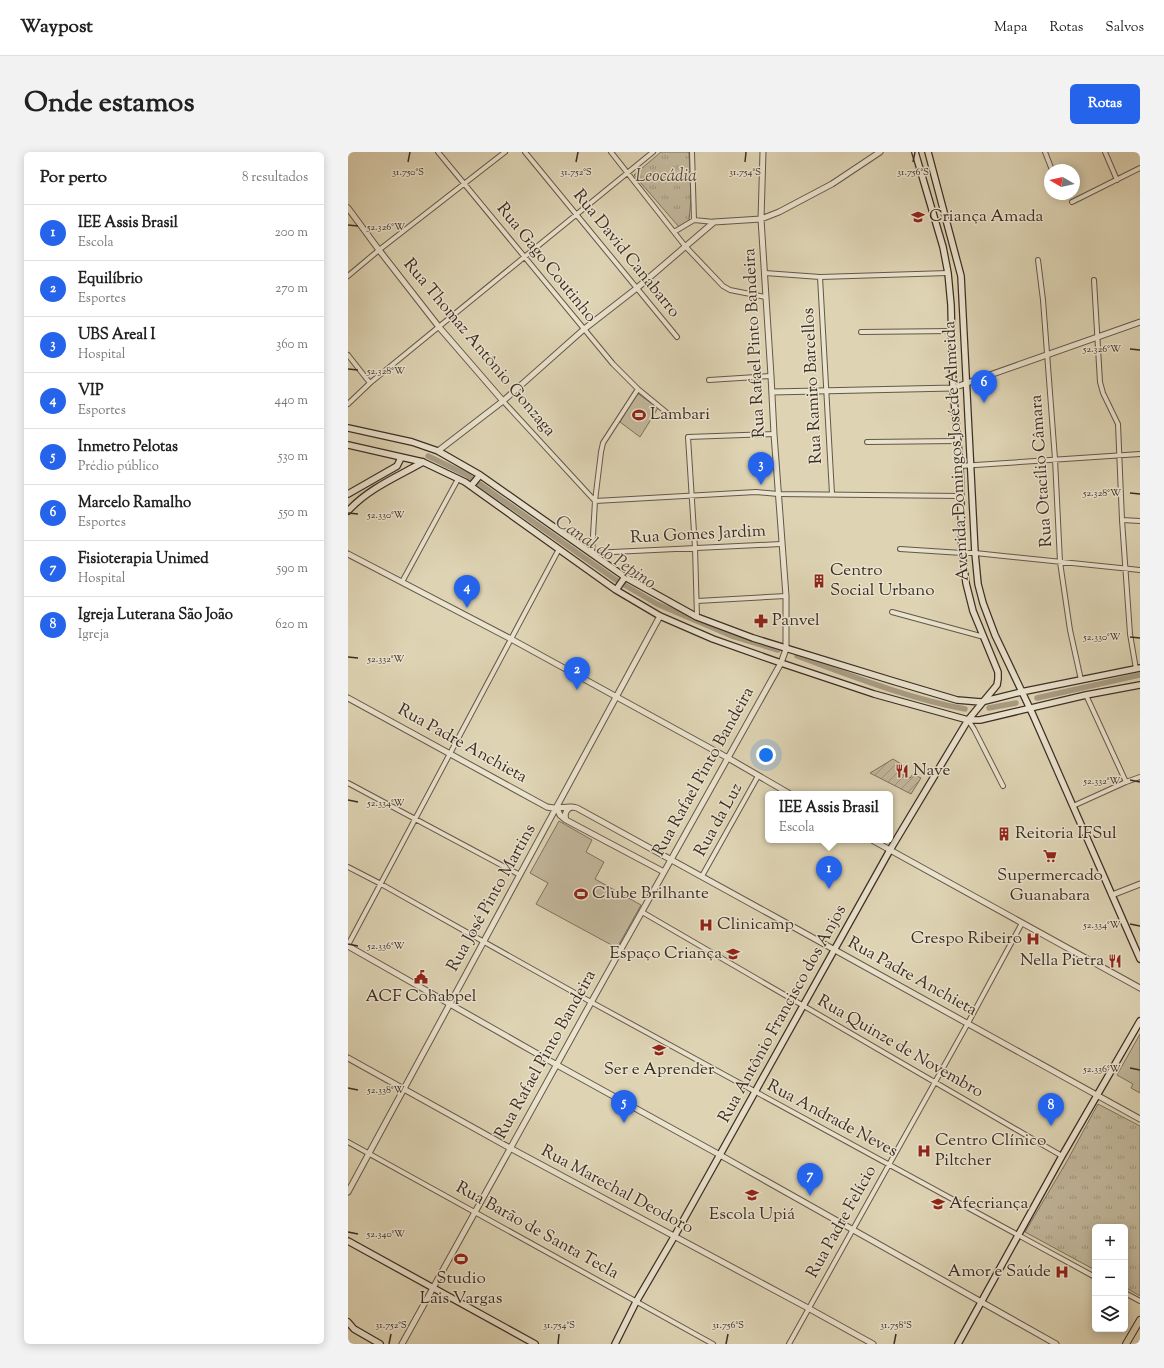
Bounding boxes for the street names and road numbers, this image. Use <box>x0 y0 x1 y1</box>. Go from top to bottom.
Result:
street label: Rua David Canabarro <box>567 185 685 323</box>
street label: Rua Gago Coutinho <box>490 198 602 328</box>
street label: Rua Rafael Pinto Bandeira <box>738 247 772 439</box>
street label: Rua Thomaz Antônio Gonzaga <box>397 254 561 442</box>
street label: Rua Ramiro Barcellos <box>797 307 829 465</box>
street label: Avenida Domingos José de Almeida <box>938 320 976 582</box>
street label: Rua Otacílio Câmara <box>1025 394 1059 548</box>
street label: Rua Gomes Jardim <box>630 519 766 551</box>
street label: Rua Rafael Pinto Bandeira <box>647 683 761 861</box>
street label: Rua Padre Anchieta <box>393 698 531 790</box>
street label: Rua da Luz <box>689 779 749 861</box>
street label: Rua José Pinto Martins <box>441 820 543 976</box>
street label: Rua Antônio Francisco dos Anjos <box>713 900 853 1127</box>
street label: Rua Padre Anchieta <box>843 931 981 1023</box>
street label: Rua Rafael Pinto Bandeira <box>489 966 603 1144</box>
street label: Rua Quinze de Novembro <box>813 990 987 1104</box>
street label: Rua Andrade Neves <box>762 1074 902 1164</box>
street label: Rua Marechal Deodoro <box>537 1140 697 1240</box>
street label: Rua Padre Felício <box>801 1161 883 1283</box>
street label: Rua Barão de Santa Tecla <box>451 1176 623 1286</box>

